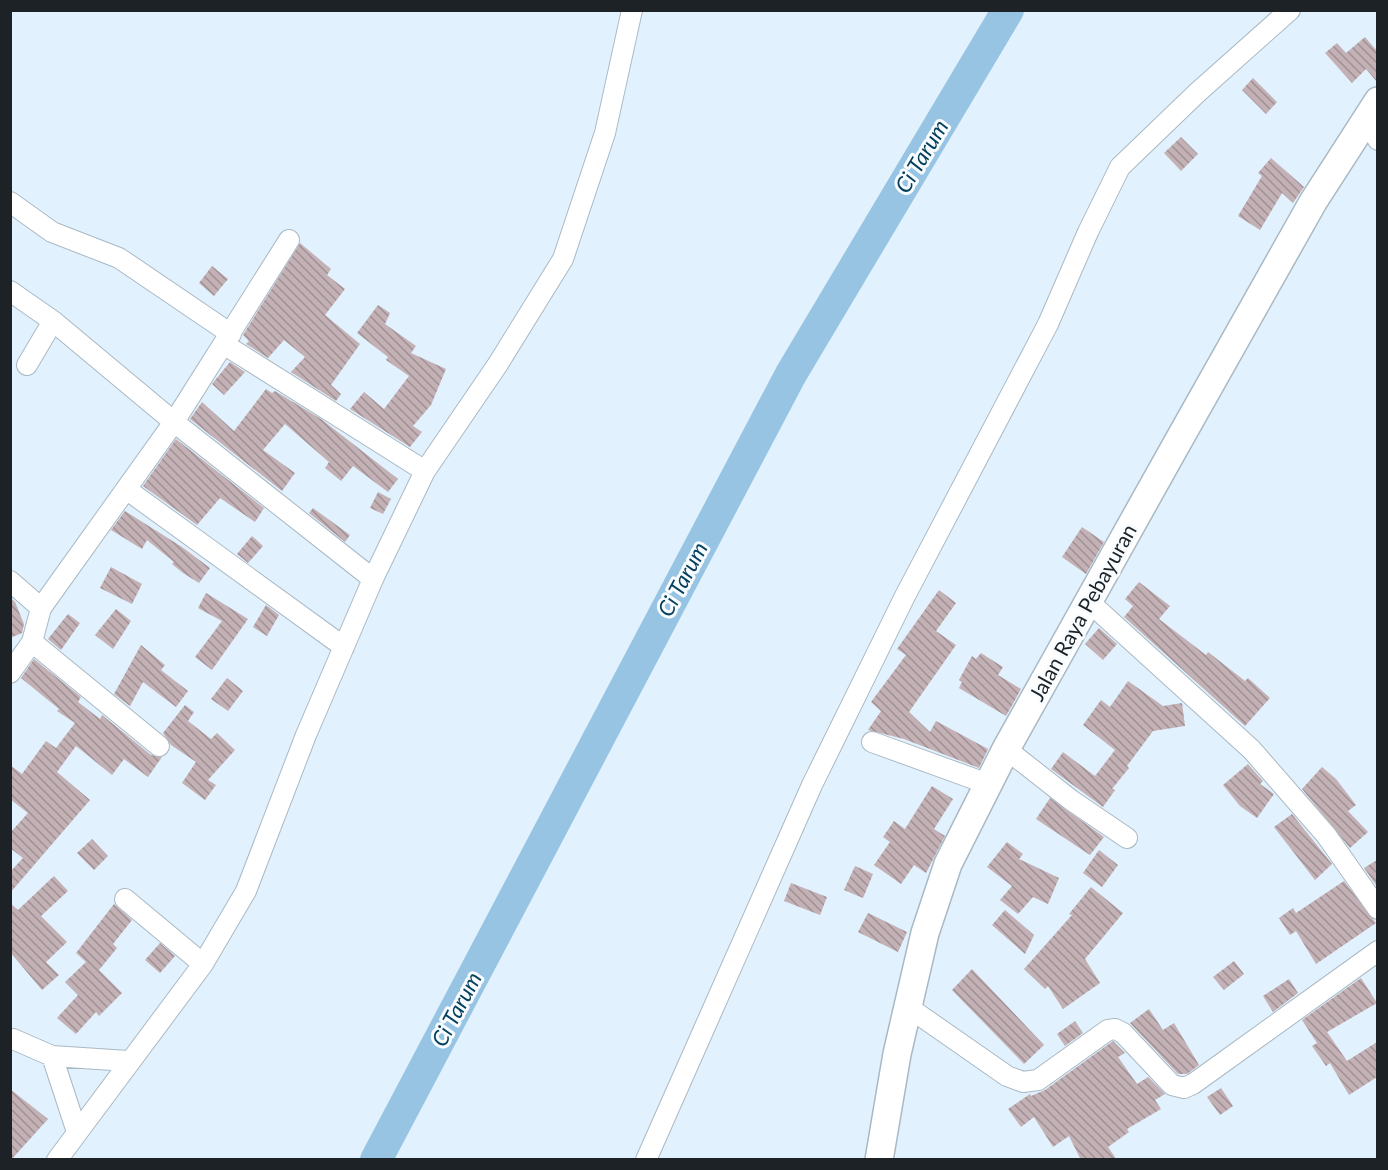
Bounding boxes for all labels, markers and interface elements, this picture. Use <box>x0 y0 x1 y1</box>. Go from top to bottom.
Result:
water label: Ci Tarum <box>889 114 953 198</box>
street label: Jalan Raya Pebayuran <box>1023 519 1141 705</box>
water label: Ci Tarum <box>651 537 713 621</box>
water label: Ci Tarum <box>425 967 487 1051</box>

